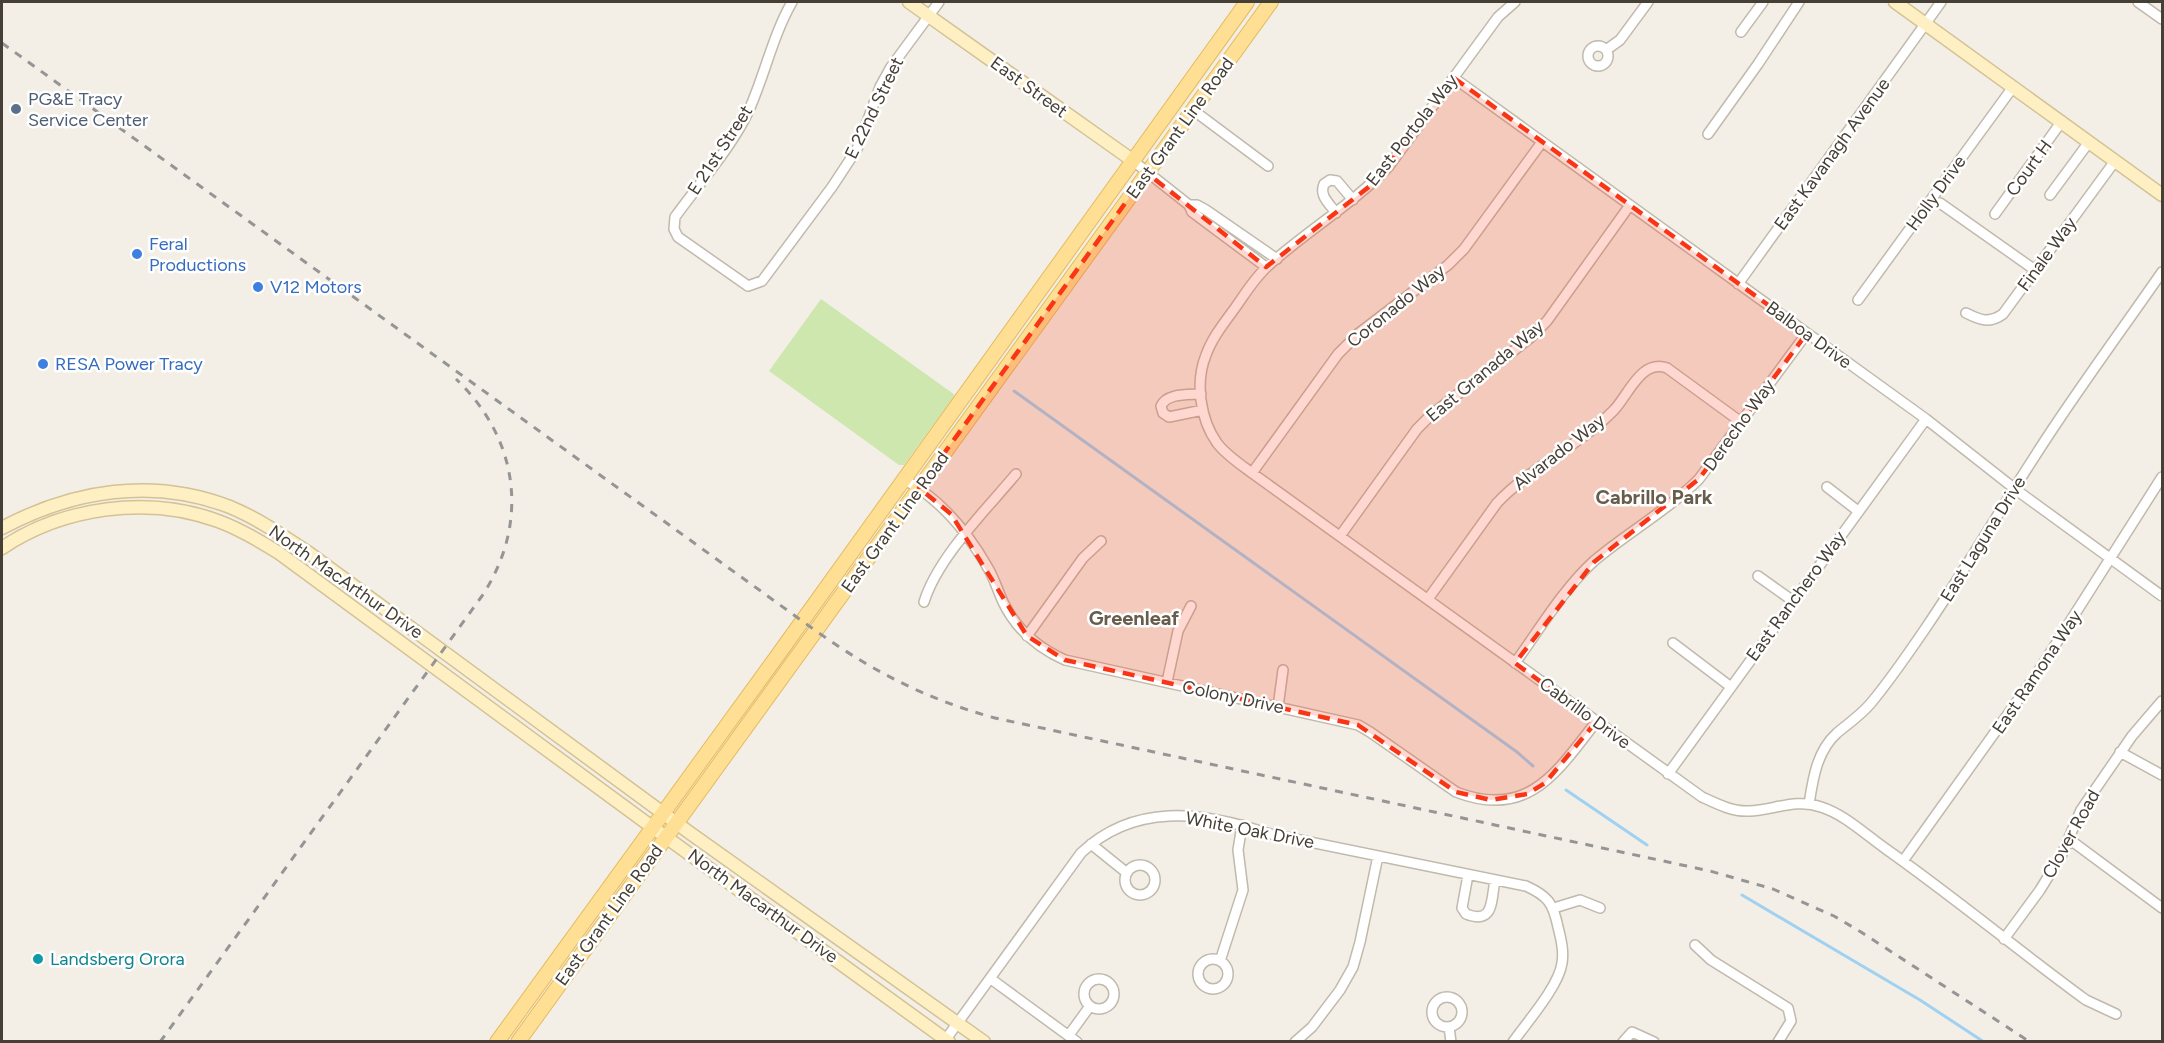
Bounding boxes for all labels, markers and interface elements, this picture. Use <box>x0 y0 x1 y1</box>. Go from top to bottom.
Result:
street label: East Street <box>986 52 1072 122</box>
street label: E 22nd Street <box>840 53 908 163</box>
street label: East Grant Line Road <box>1121 53 1239 203</box>
street label: East Portola Way <box>1361 69 1463 190</box>
street label: East Kavanagh Avenue <box>1769 73 1895 234</box>
place label: PG&E Tracy Service Center <box>28 88 148 131</box>
street label: E 21st Street <box>683 101 757 199</box>
marker: PG&E Tracy Service Center <box>9 102 23 116</box>
street label: Court H <box>2001 136 2057 200</box>
street label: Holly Drive <box>1901 151 1971 235</box>
street label: Finale Way <box>2013 212 2082 295</box>
place label: Feral Productions <box>149 233 246 276</box>
marker: Feral Productions <box>130 247 144 261</box>
street label: Coronado Way <box>1343 259 1450 352</box>
place label: V12 Motors <box>270 276 362 298</box>
marker: V12 Motors <box>251 280 265 294</box>
street label: Balboa Drive <box>1762 297 1856 373</box>
street label: East Granada Way <box>1422 315 1549 427</box>
place label: RESA Power Tracy <box>55 353 203 375</box>
marker: RESA Power Tracy <box>36 357 50 371</box>
street label: Derecho Way <box>1698 374 1780 475</box>
street label: Alvarado Way <box>1509 409 1610 495</box>
street label: East Grant Line Road <box>836 447 954 597</box>
street label: East Laguna Drive <box>1936 472 2031 606</box>
district label: Cabrillo Park <box>1596 485 1713 509</box>
street label: North MacArthur Drive <box>265 520 427 644</box>
street label: East Ranchero Way <box>1741 526 1851 665</box>
district label: Greenleaf <box>1089 606 1179 630</box>
street label: East Ramona Way <box>1988 606 2087 738</box>
street label: Cabrillo Drive <box>1535 673 1635 754</box>
street label: Colony Drive <box>1180 676 1286 719</box>
street label: Clover Road <box>2038 786 2104 882</box>
street label: White Oak Drive <box>1184 807 1316 853</box>
street label: East Grant Line Road <box>550 840 668 990</box>
street label: North Macarthur Drive <box>684 844 842 968</box>
place label: Landsberg Orora <box>50 948 185 970</box>
marker: Landsberg Orora <box>31 952 45 966</box>

